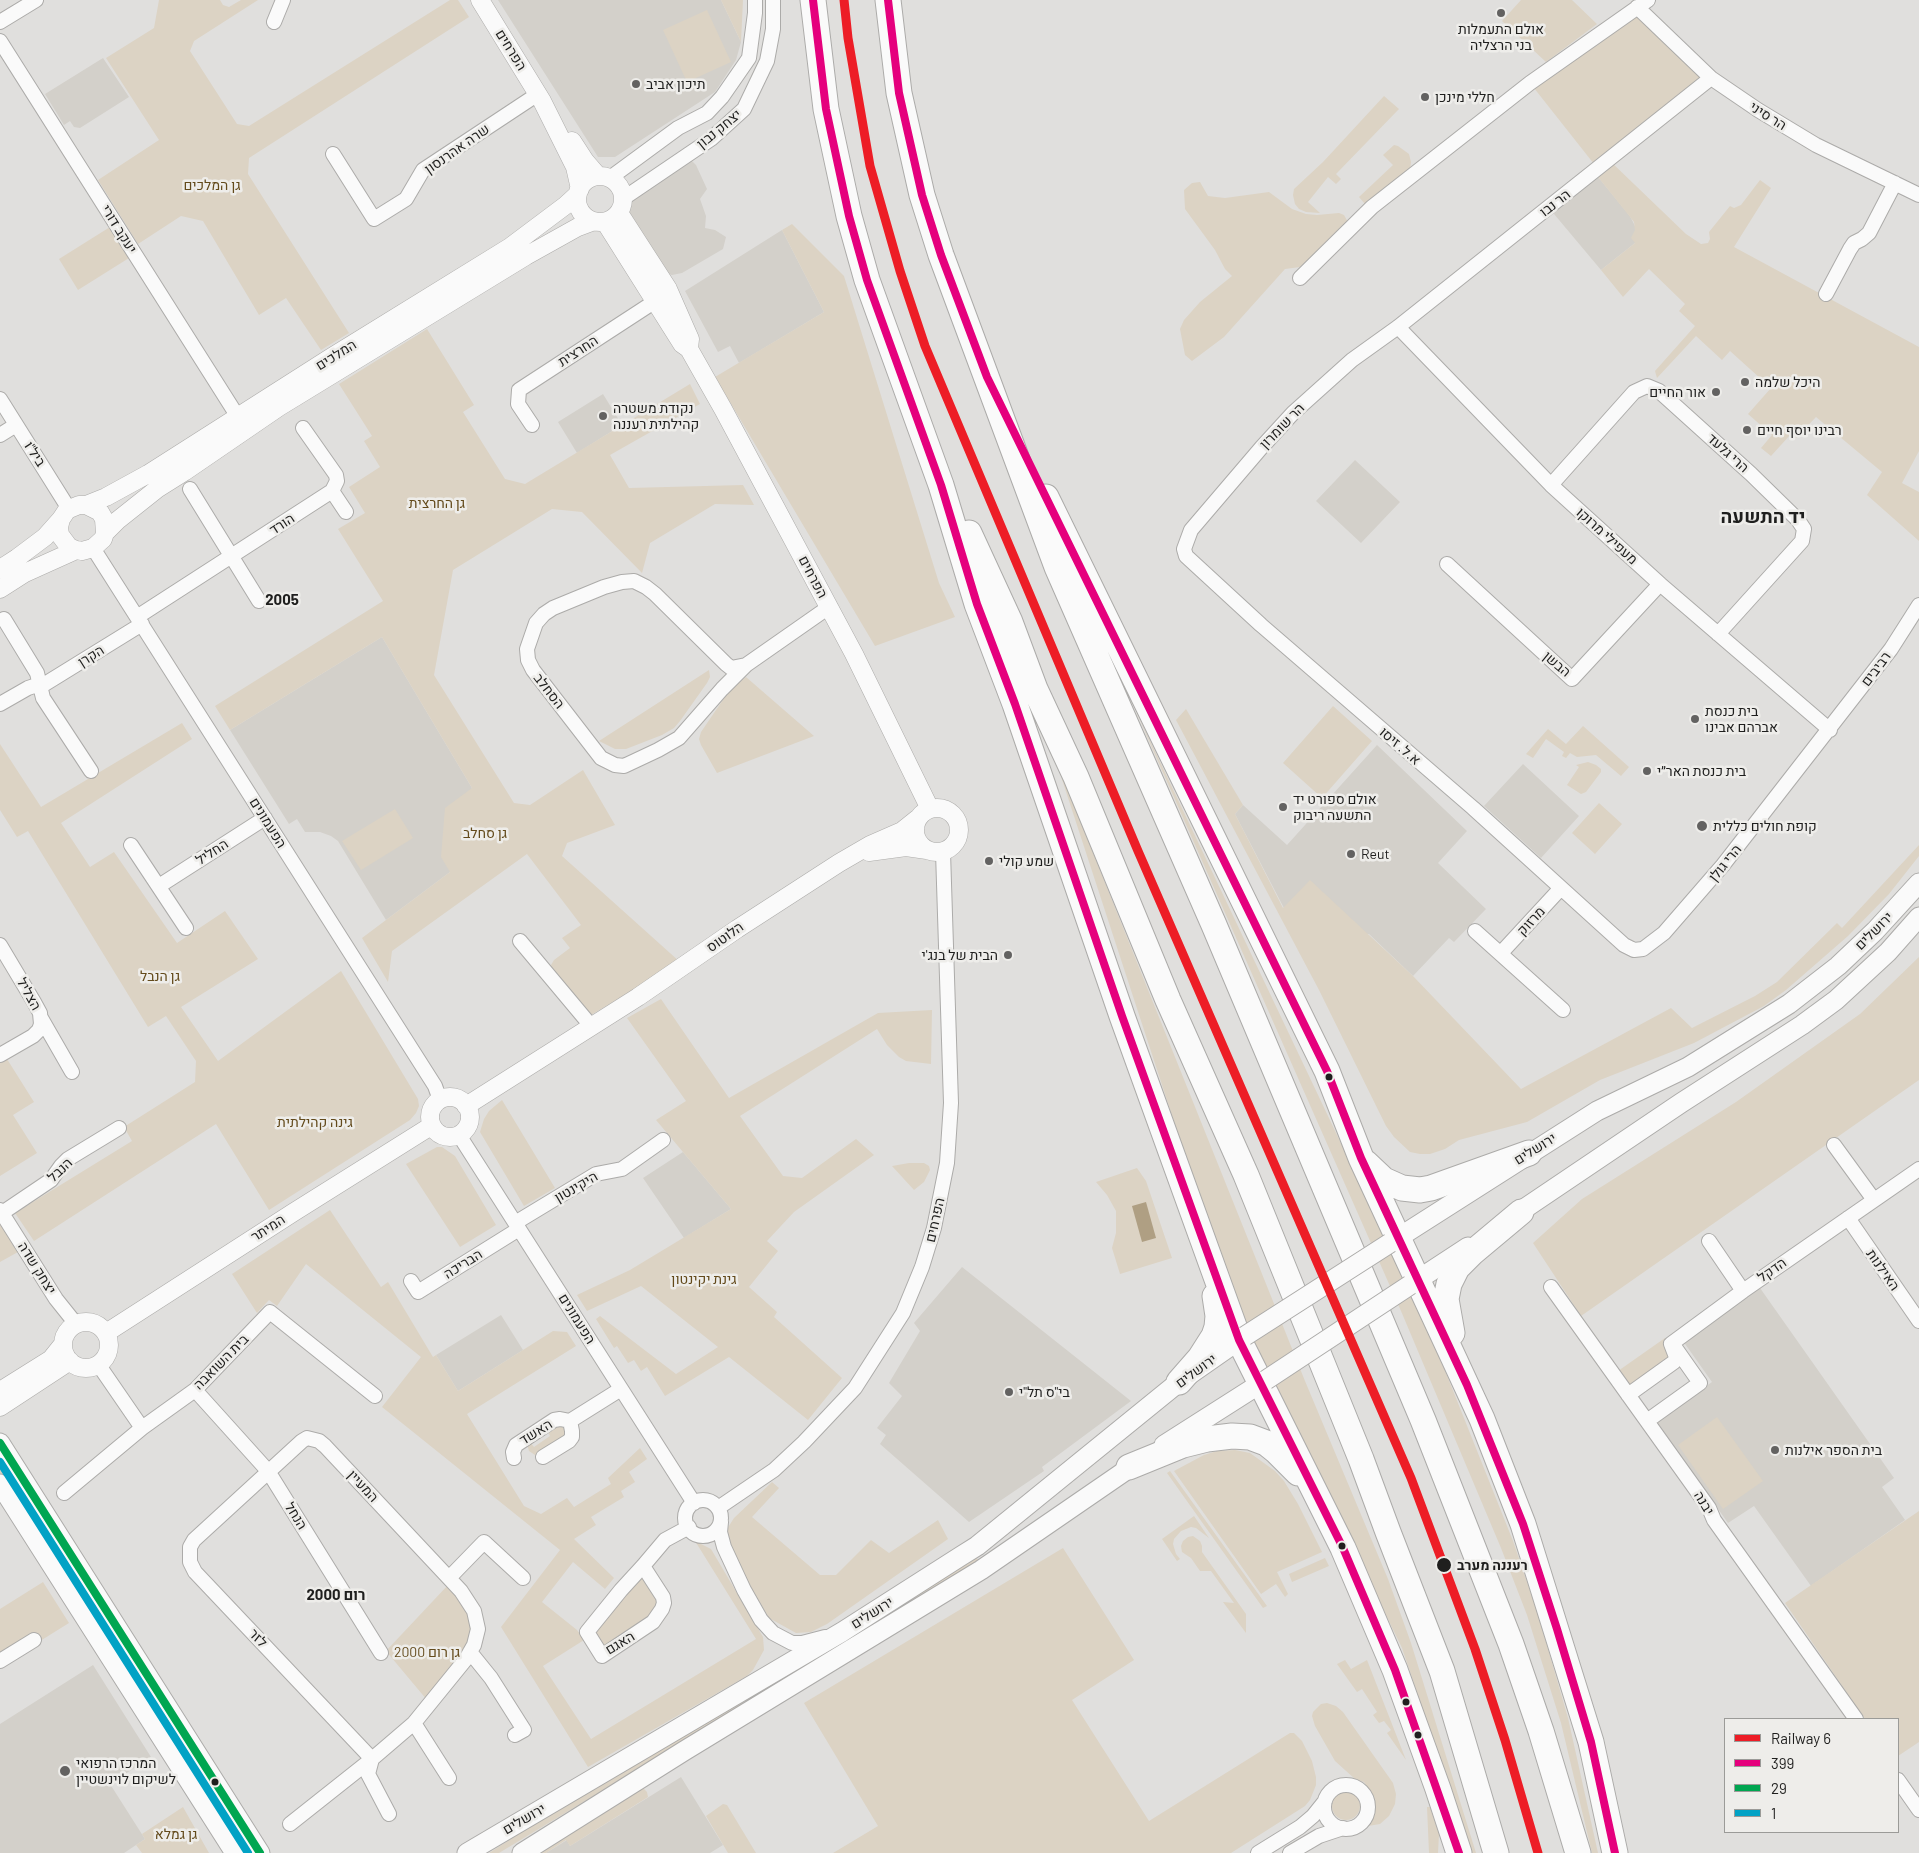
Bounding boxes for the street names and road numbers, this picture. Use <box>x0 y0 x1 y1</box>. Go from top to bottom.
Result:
street label: הפרחים <box>492 26 530 74</box>
street label: הר סיני <box>1746 98 1790 134</box>
street label: יצחק נבון <box>693 106 745 152</box>
street label: שרה אהרנסון <box>421 121 493 177</box>
street label: הר נבו <box>1536 186 1574 220</box>
street label: יעקב דורי <box>98 202 140 256</box>
street label: החרצית <box>555 332 601 370</box>
street label: המלכים <box>312 336 360 374</box>
street label: הר שומרון <box>1256 400 1308 452</box>
street label: הרי גלעד <box>1704 430 1752 476</box>
street label: ביל"ו <box>21 438 49 470</box>
street label: מעפילי מרוקו <box>1573 504 1641 568</box>
street label: הורד <box>266 510 298 538</box>
street label: הפרחים <box>795 553 831 601</box>
street label: הקרן <box>75 642 107 670</box>
street label: הבשן <box>1540 648 1574 680</box>
street label: רביבים <box>1858 648 1894 690</box>
street label: הסחלב <box>530 670 568 712</box>
street label: א.ל. זיסו <box>1376 724 1424 768</box>
street label: הפעמונים <box>246 795 290 851</box>
street label: החליל <box>193 835 231 869</box>
street label: הרי גולן <box>1705 841 1745 885</box>
street label: מרזוק <box>1513 903 1549 939</box>
street label: ירושלים <box>1852 909 1896 953</box>
street label: הלוטוס <box>703 918 747 956</box>
street label: הצליל <box>13 975 45 1013</box>
street label: ירושלים <box>1511 1130 1559 1168</box>
street label: הנבל <box>44 1154 76 1186</box>
street label: היקינטון <box>551 1168 601 1206</box>
street label: הפרחים <box>922 1196 948 1244</box>
street label: המיתר <box>248 1211 288 1245</box>
street label: יצחק שדה <box>14 1239 60 1297</box>
street label: הבריכה <box>441 1246 485 1282</box>
street label: האילנות <box>1863 1246 1903 1294</box>
street label: הדקל <box>1754 1254 1790 1286</box>
street label: הפעמונים <box>555 1291 599 1347</box>
street label: בית השואבה <box>190 1331 252 1393</box>
street label: ירושלים <box>1172 1350 1220 1392</box>
street label: האשד <box>516 1415 556 1449</box>
street label: המעיין <box>344 1466 382 1506</box>
street label: יבנה <box>1690 1488 1718 1518</box>
street label: הנחל <box>281 1499 311 1533</box>
street label: ירושלים <box>848 1594 896 1632</box>
street label: לזר <box>245 1625 271 1651</box>
street label: האגם <box>602 1628 638 1658</box>
street label: ירושלים <box>500 1800 548 1838</box>

